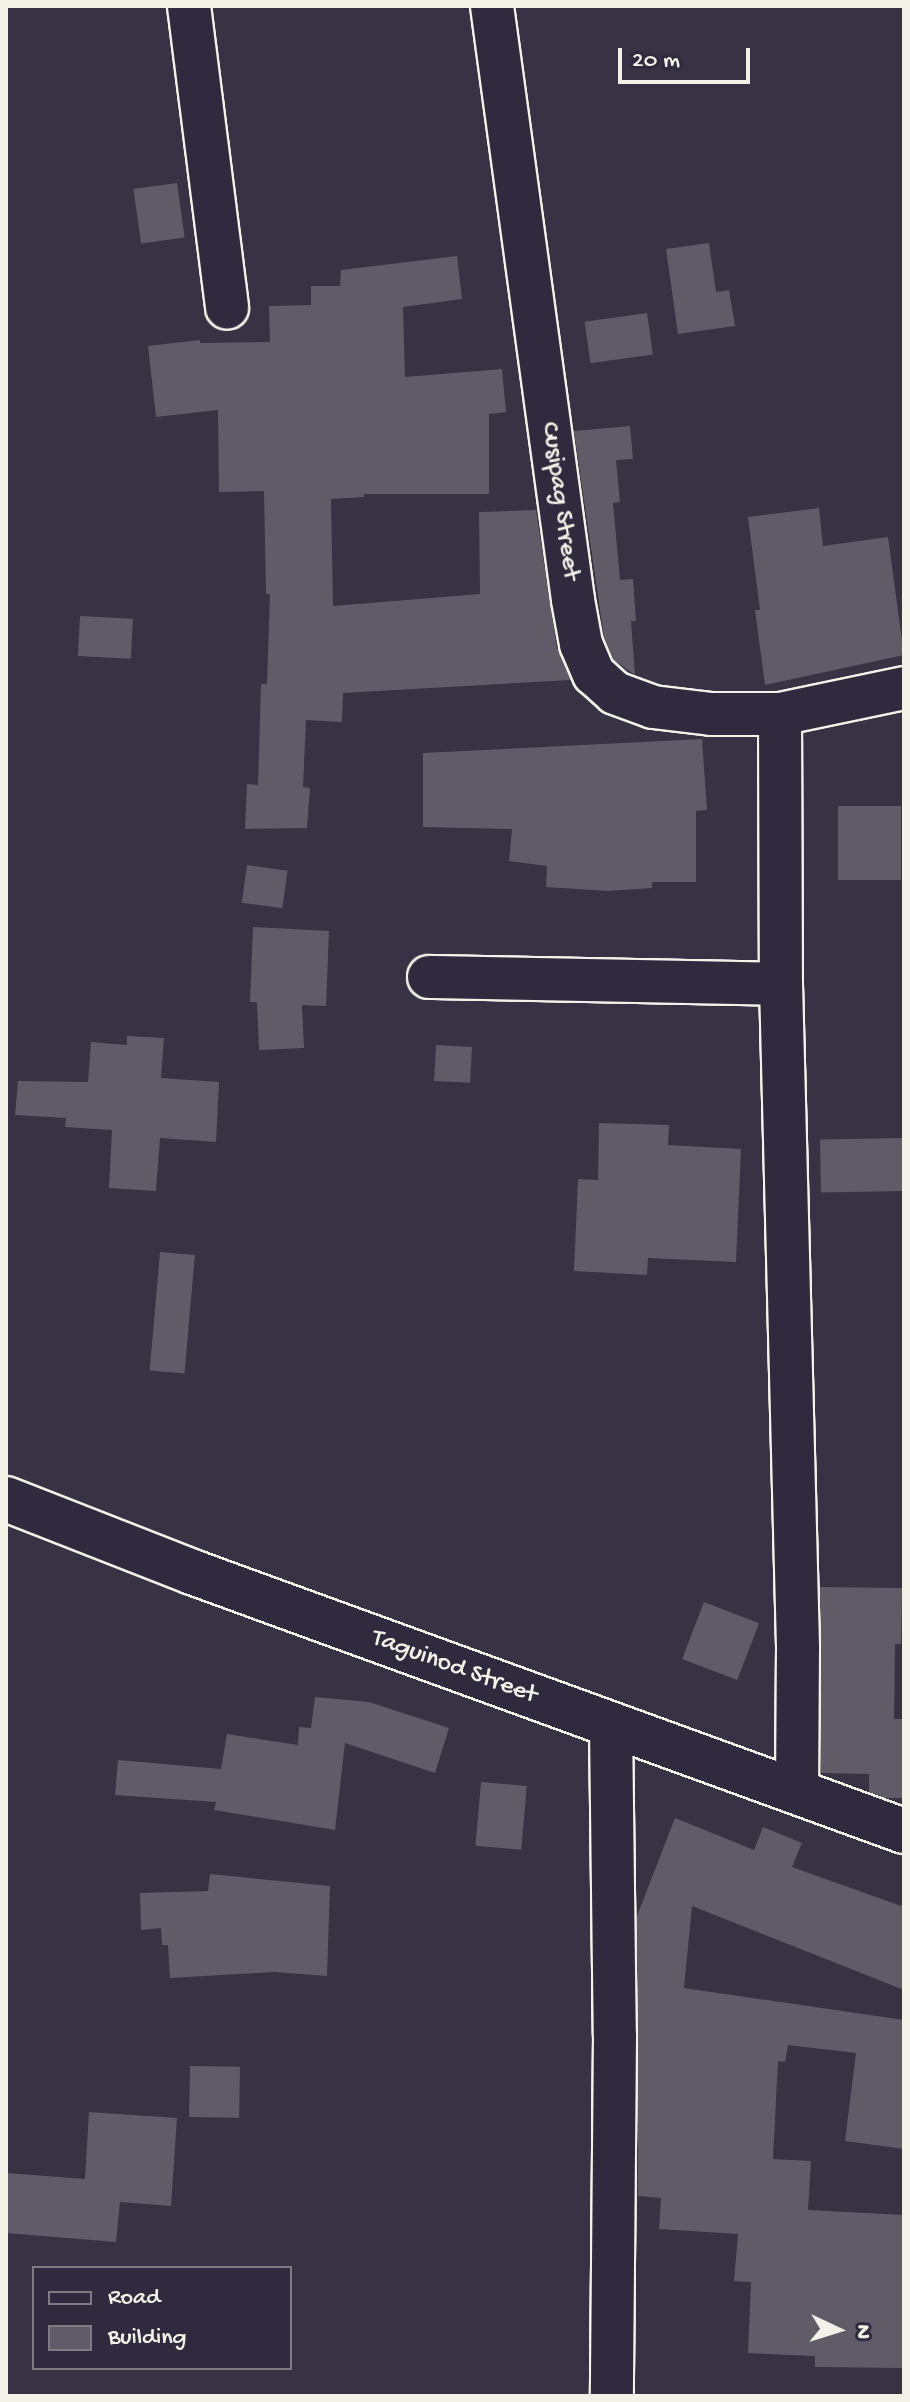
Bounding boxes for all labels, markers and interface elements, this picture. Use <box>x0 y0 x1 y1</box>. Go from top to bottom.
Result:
scale bar <box>622 32 754 82</box>
text: 20 m <box>632 47 680 76</box>
street label: Cusipag Street <box>532 420 586 582</box>
street label: Taguinod Street <box>367 1624 541 1712</box>
legend <box>32 2266 292 2370</box>
text: Road <box>108 2284 160 2313</box>
north arrow <box>798 2290 878 2370</box>
text: Building <box>108 2324 186 2353</box>
text: N <box>848 2324 875 2340</box>

